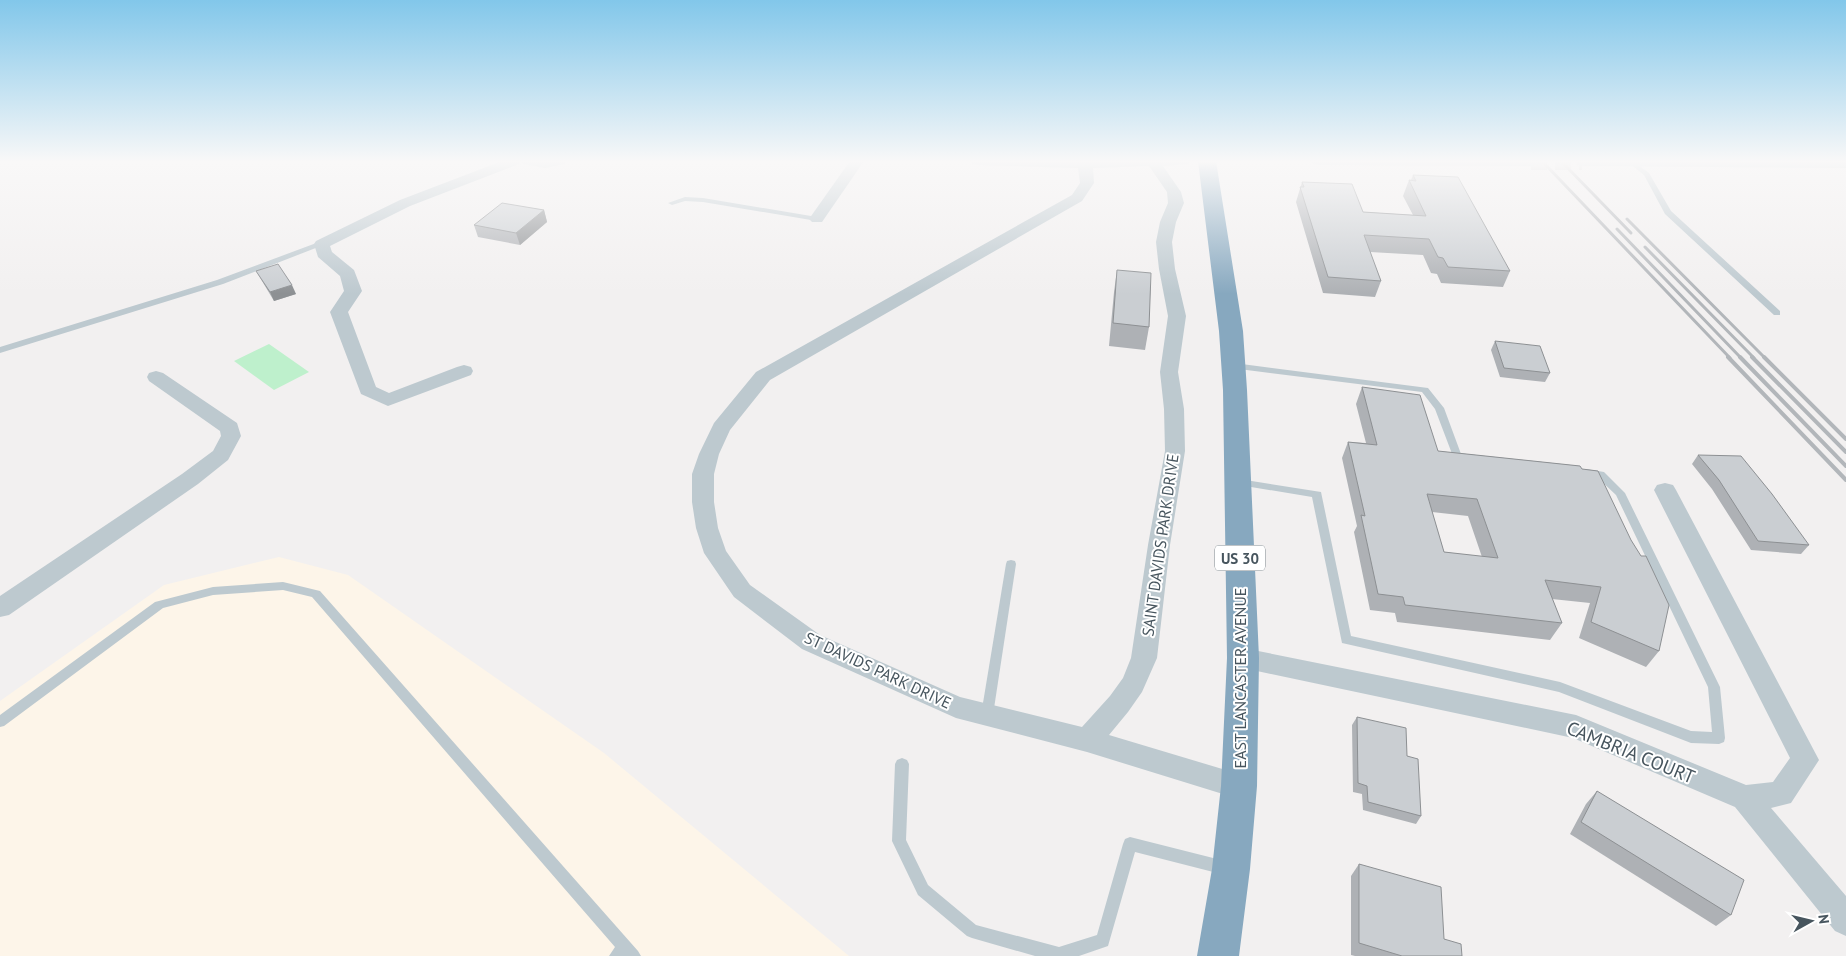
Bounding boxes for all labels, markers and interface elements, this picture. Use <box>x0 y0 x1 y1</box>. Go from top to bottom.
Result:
street label: SAINT DAVIDS PARK DRIVE <box>1137 452 1183 638</box>
road number: US 30 <box>1215 546 1265 570</box>
street label: EAST LANCASTER AVENUE <box>1230 588 1250 768</box>
street label: ST DAVIDS PARK DRIVE <box>802 627 954 713</box>
street label: CAMBRIA COURT <box>1563 715 1699 789</box>
north arrow <box>1786 896 1836 946</box>
text: N <box>1814 913 1833 925</box>

